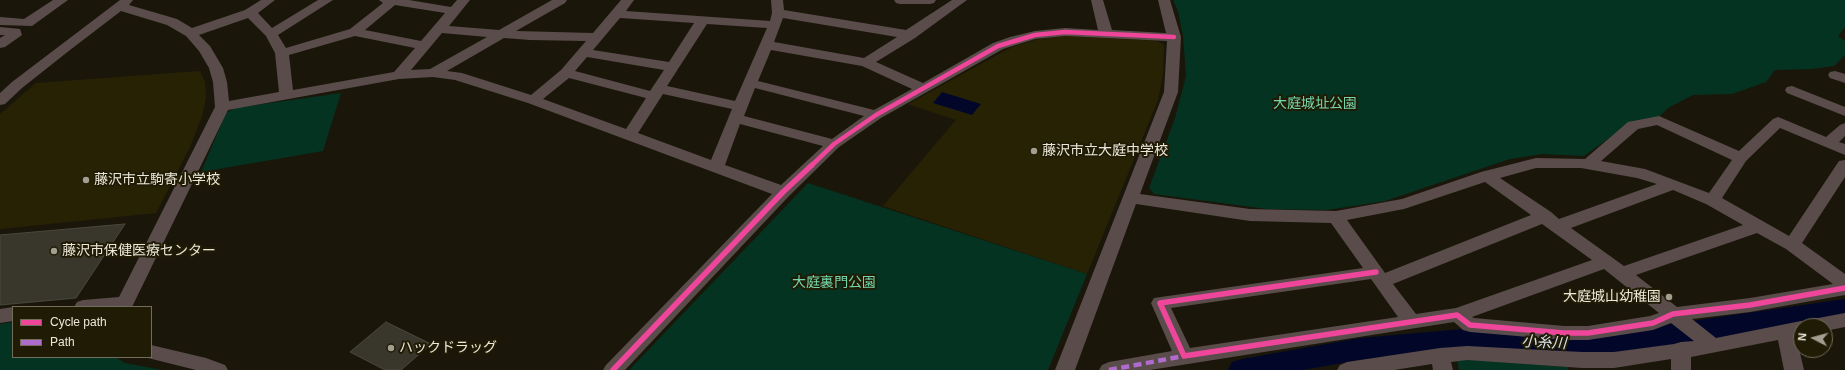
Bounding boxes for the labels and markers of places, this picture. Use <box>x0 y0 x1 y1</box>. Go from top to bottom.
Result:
place label: 藤沢市立大庭中学校 <box>1042 143 1168 159</box>
marker: 藤沢市立大庭中学校 <box>1029 146 1039 156</box>
place label: 藤沢市立駒寄小学校 <box>94 172 220 188</box>
marker: 藤沢市立駒寄小学校 <box>81 175 91 185</box>
place label: 藤沢市保健医療センター <box>62 243 216 259</box>
marker: 藤沢市保健医療センター <box>49 246 59 256</box>
place label: 大庭城山幼稚園 <box>1563 289 1661 305</box>
marker: 大庭城山幼稚園 <box>1664 292 1674 302</box>
place label: ハックドラッグ <box>399 340 497 356</box>
marker: ハックドラッグ <box>386 343 396 353</box>

